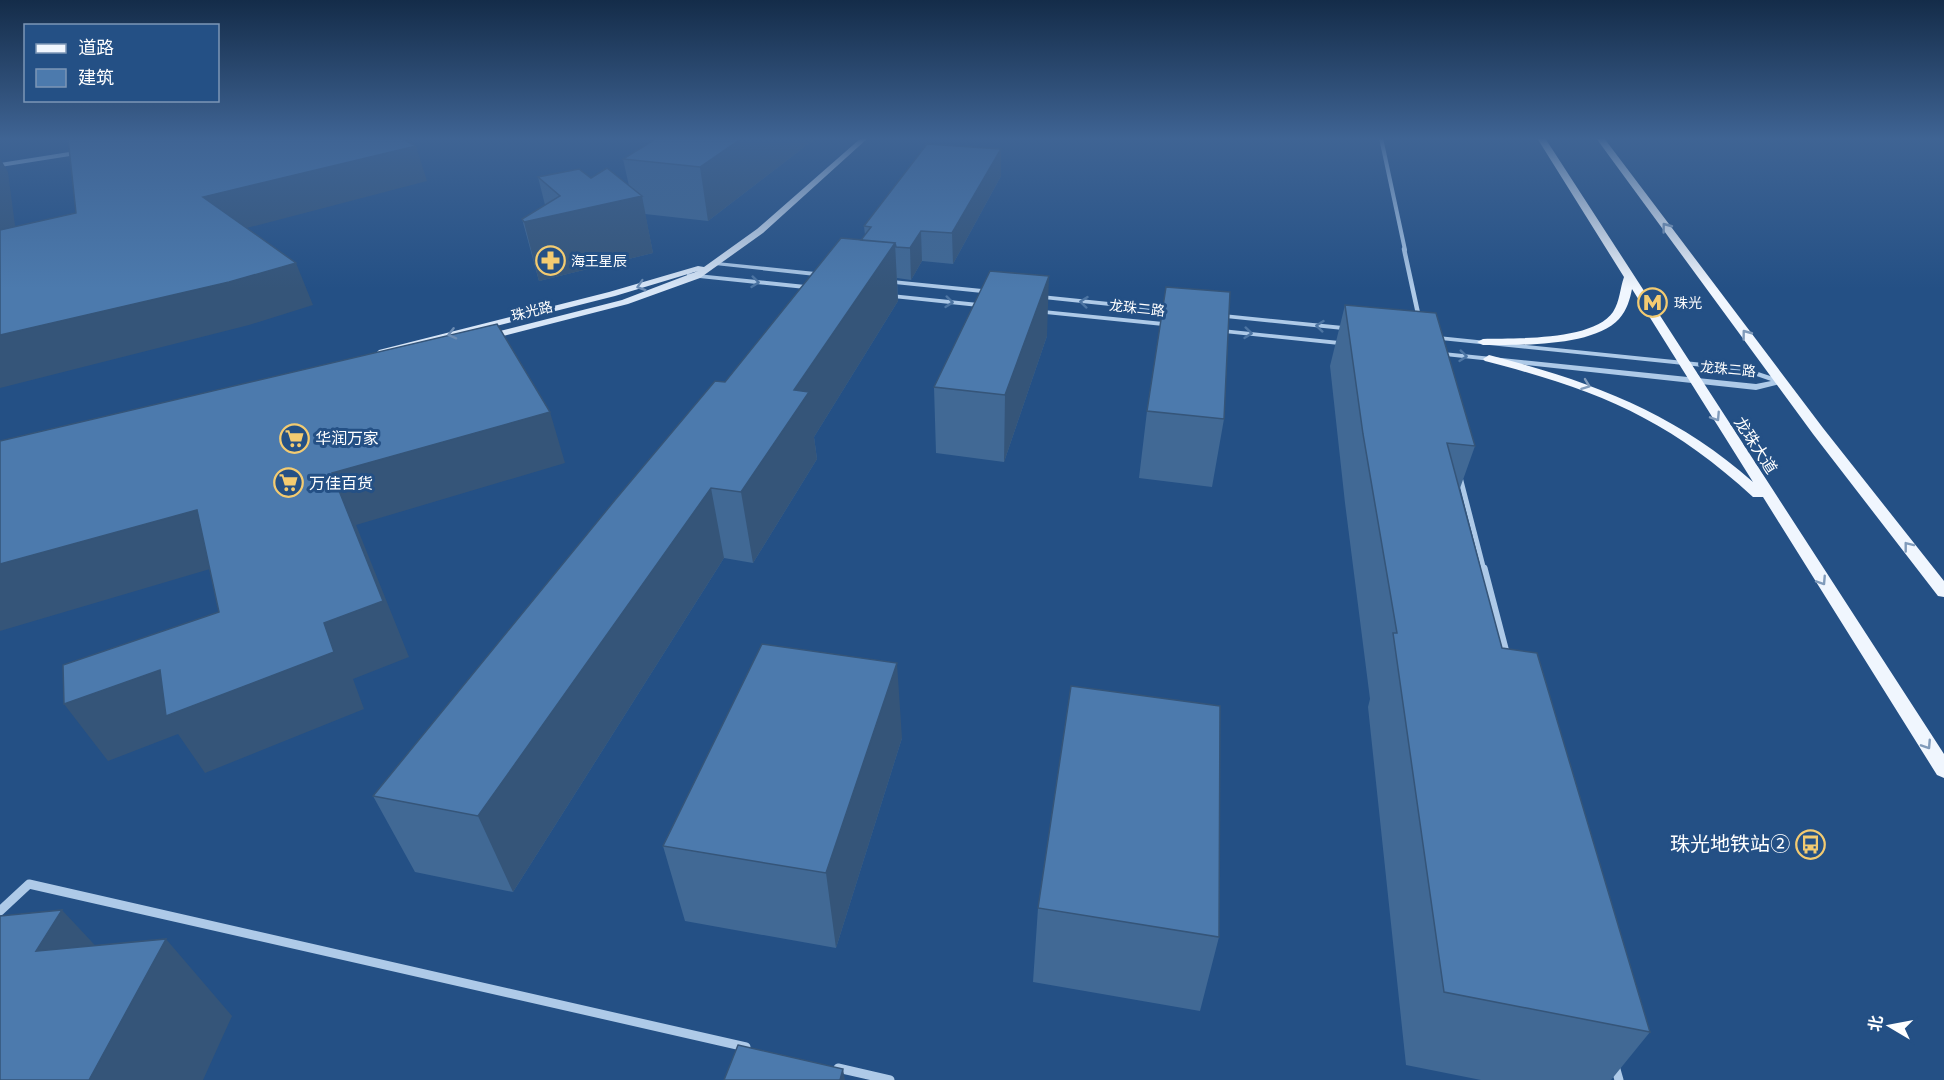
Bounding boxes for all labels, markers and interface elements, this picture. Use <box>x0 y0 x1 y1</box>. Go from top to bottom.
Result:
legend <box>24 24 219 102</box>
text: 道路 <box>78 36 114 59</box>
text: 建筑 <box>78 66 114 89</box>
one-way arrow <box>1663 223 1674 234</box>
pharmacy icon: 海王星辰 <box>534 245 566 277</box>
place label: 海王星辰 <box>571 252 627 270</box>
one-way arrow <box>751 275 760 288</box>
one-way arrow <box>636 279 646 291</box>
metro station icon: 珠光 <box>1637 287 1669 319</box>
place label: 珠光 <box>1674 294 1702 312</box>
one-way arrow <box>945 295 954 308</box>
one-way arrow <box>1080 296 1089 308</box>
street label: 龙珠二路 <box>1108 296 1166 320</box>
street label: 珠光路 <box>509 297 555 325</box>
one-way arrow <box>1316 320 1325 333</box>
one-way arrow <box>1243 326 1252 339</box>
one-way arrow <box>447 327 457 339</box>
one-way arrow <box>1742 330 1753 341</box>
one-way arrow <box>1458 349 1467 362</box>
street label: 龙珠二路 <box>1699 358 1757 380</box>
one-way arrow <box>1580 378 1591 391</box>
one-way arrow <box>1709 411 1721 421</box>
street label: 龙珠大道 <box>1730 413 1782 477</box>
supermarket icon: 华润万家 <box>278 422 310 454</box>
place label: 华润万家 <box>315 428 379 448</box>
supermarket icon: 万佳百货 <box>272 467 304 499</box>
place label: 万佳百货 <box>309 473 373 493</box>
one-way arrow <box>1904 541 1915 552</box>
one-way arrow <box>1815 574 1826 585</box>
one-way arrow <box>1920 739 1932 749</box>
bus stop icon: 珠光地铁站② <box>1795 828 1827 860</box>
place label: 珠光地铁站② <box>1670 831 1790 857</box>
north arrow <box>1860 996 1920 1056</box>
text: 北 <box>1864 1014 1886 1033</box>

